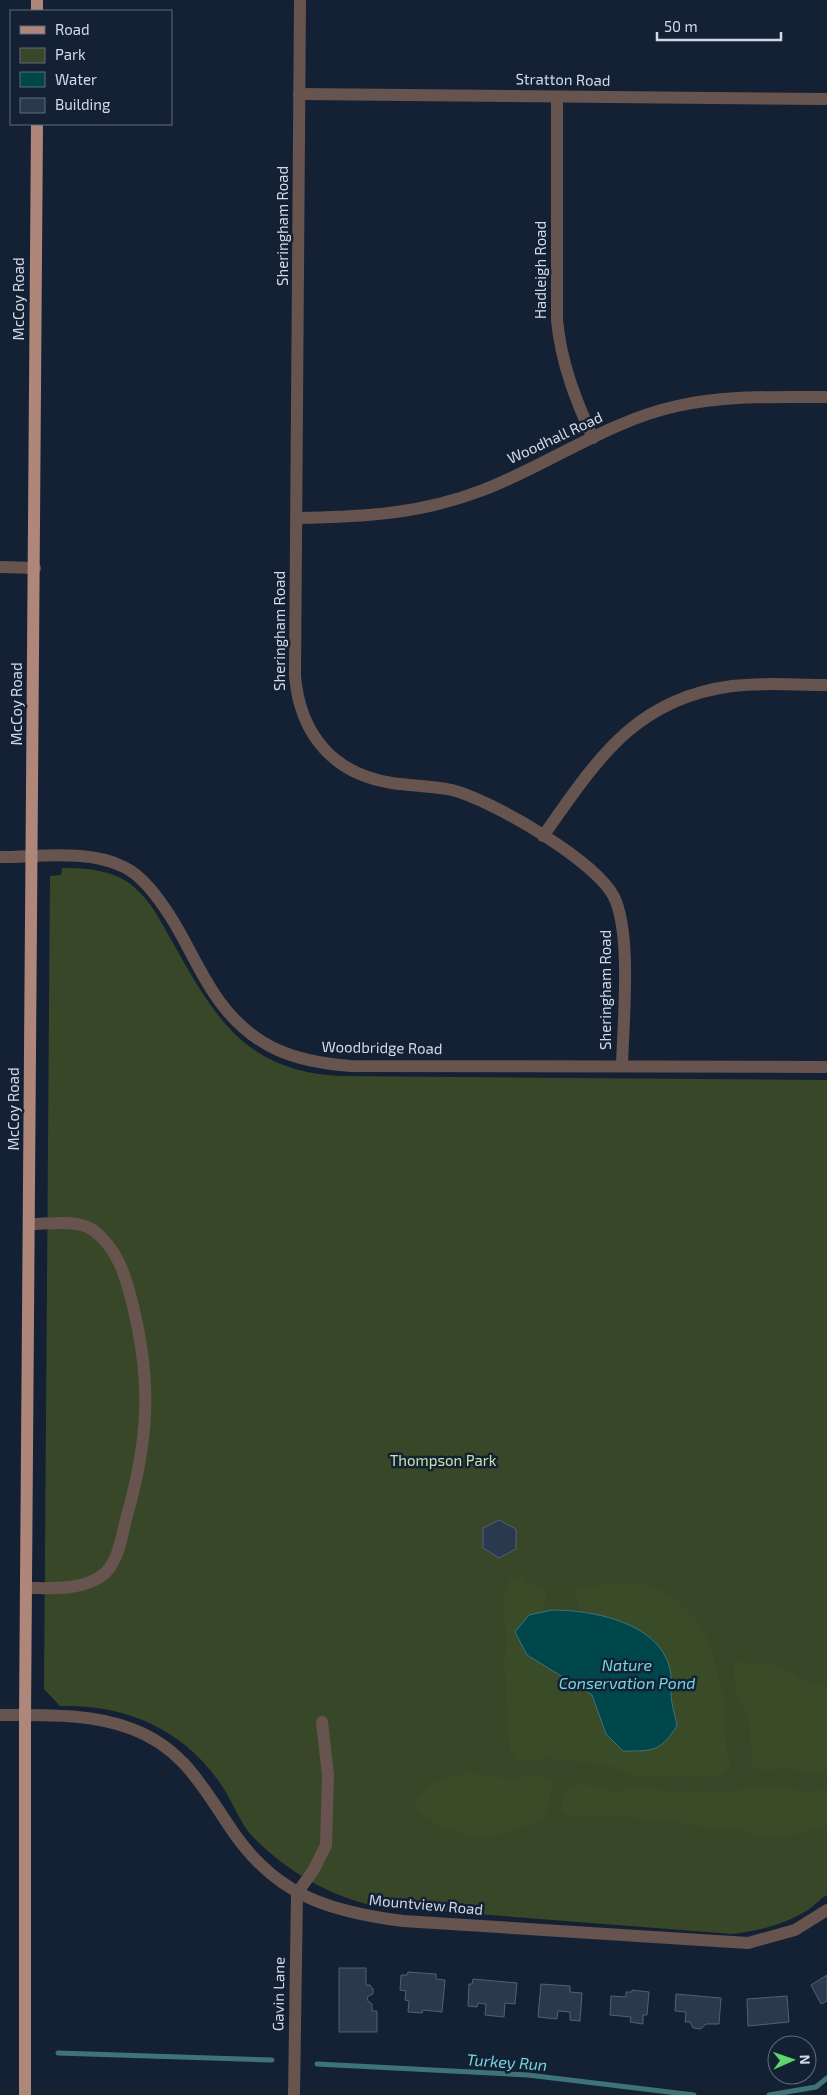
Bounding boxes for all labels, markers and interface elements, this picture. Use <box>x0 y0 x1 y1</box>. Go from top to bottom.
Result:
legend <box>10 10 172 125</box>
scale bar <box>657 10 781 42</box>
text: 50 m <box>664 17 698 35</box>
text: Road <box>55 20 90 38</box>
text: Park <box>55 45 86 63</box>
street label: Stratton Road <box>515 69 611 89</box>
text: Water <box>55 70 97 88</box>
text: Building <box>55 95 111 113</box>
street label: Sheringham Road <box>273 166 291 286</box>
street label: Hadleigh Road <box>531 221 549 319</box>
street label: McCoy Road <box>9 258 27 340</box>
street label: Woodhall Road <box>504 407 605 467</box>
street label: Sheringham Road <box>270 571 288 691</box>
street label: McCoy Road <box>7 663 25 745</box>
street label: Sheringham Road <box>596 930 614 1050</box>
street label: Woodbridge Road <box>322 1037 443 1057</box>
street label: McCoy Road <box>4 1068 22 1150</box>
park label: Thompson Park <box>390 1451 497 1469</box>
water label: Nature Conservation Pond <box>559 1655 695 1692</box>
street label: Mountview Road <box>368 1890 484 1918</box>
street label: Gavin Lane <box>268 1957 288 2031</box>
north arrow <box>767 2035 817 2085</box>
water label: Turkey Run <box>466 2049 548 2075</box>
text: N <box>797 2054 814 2065</box>

